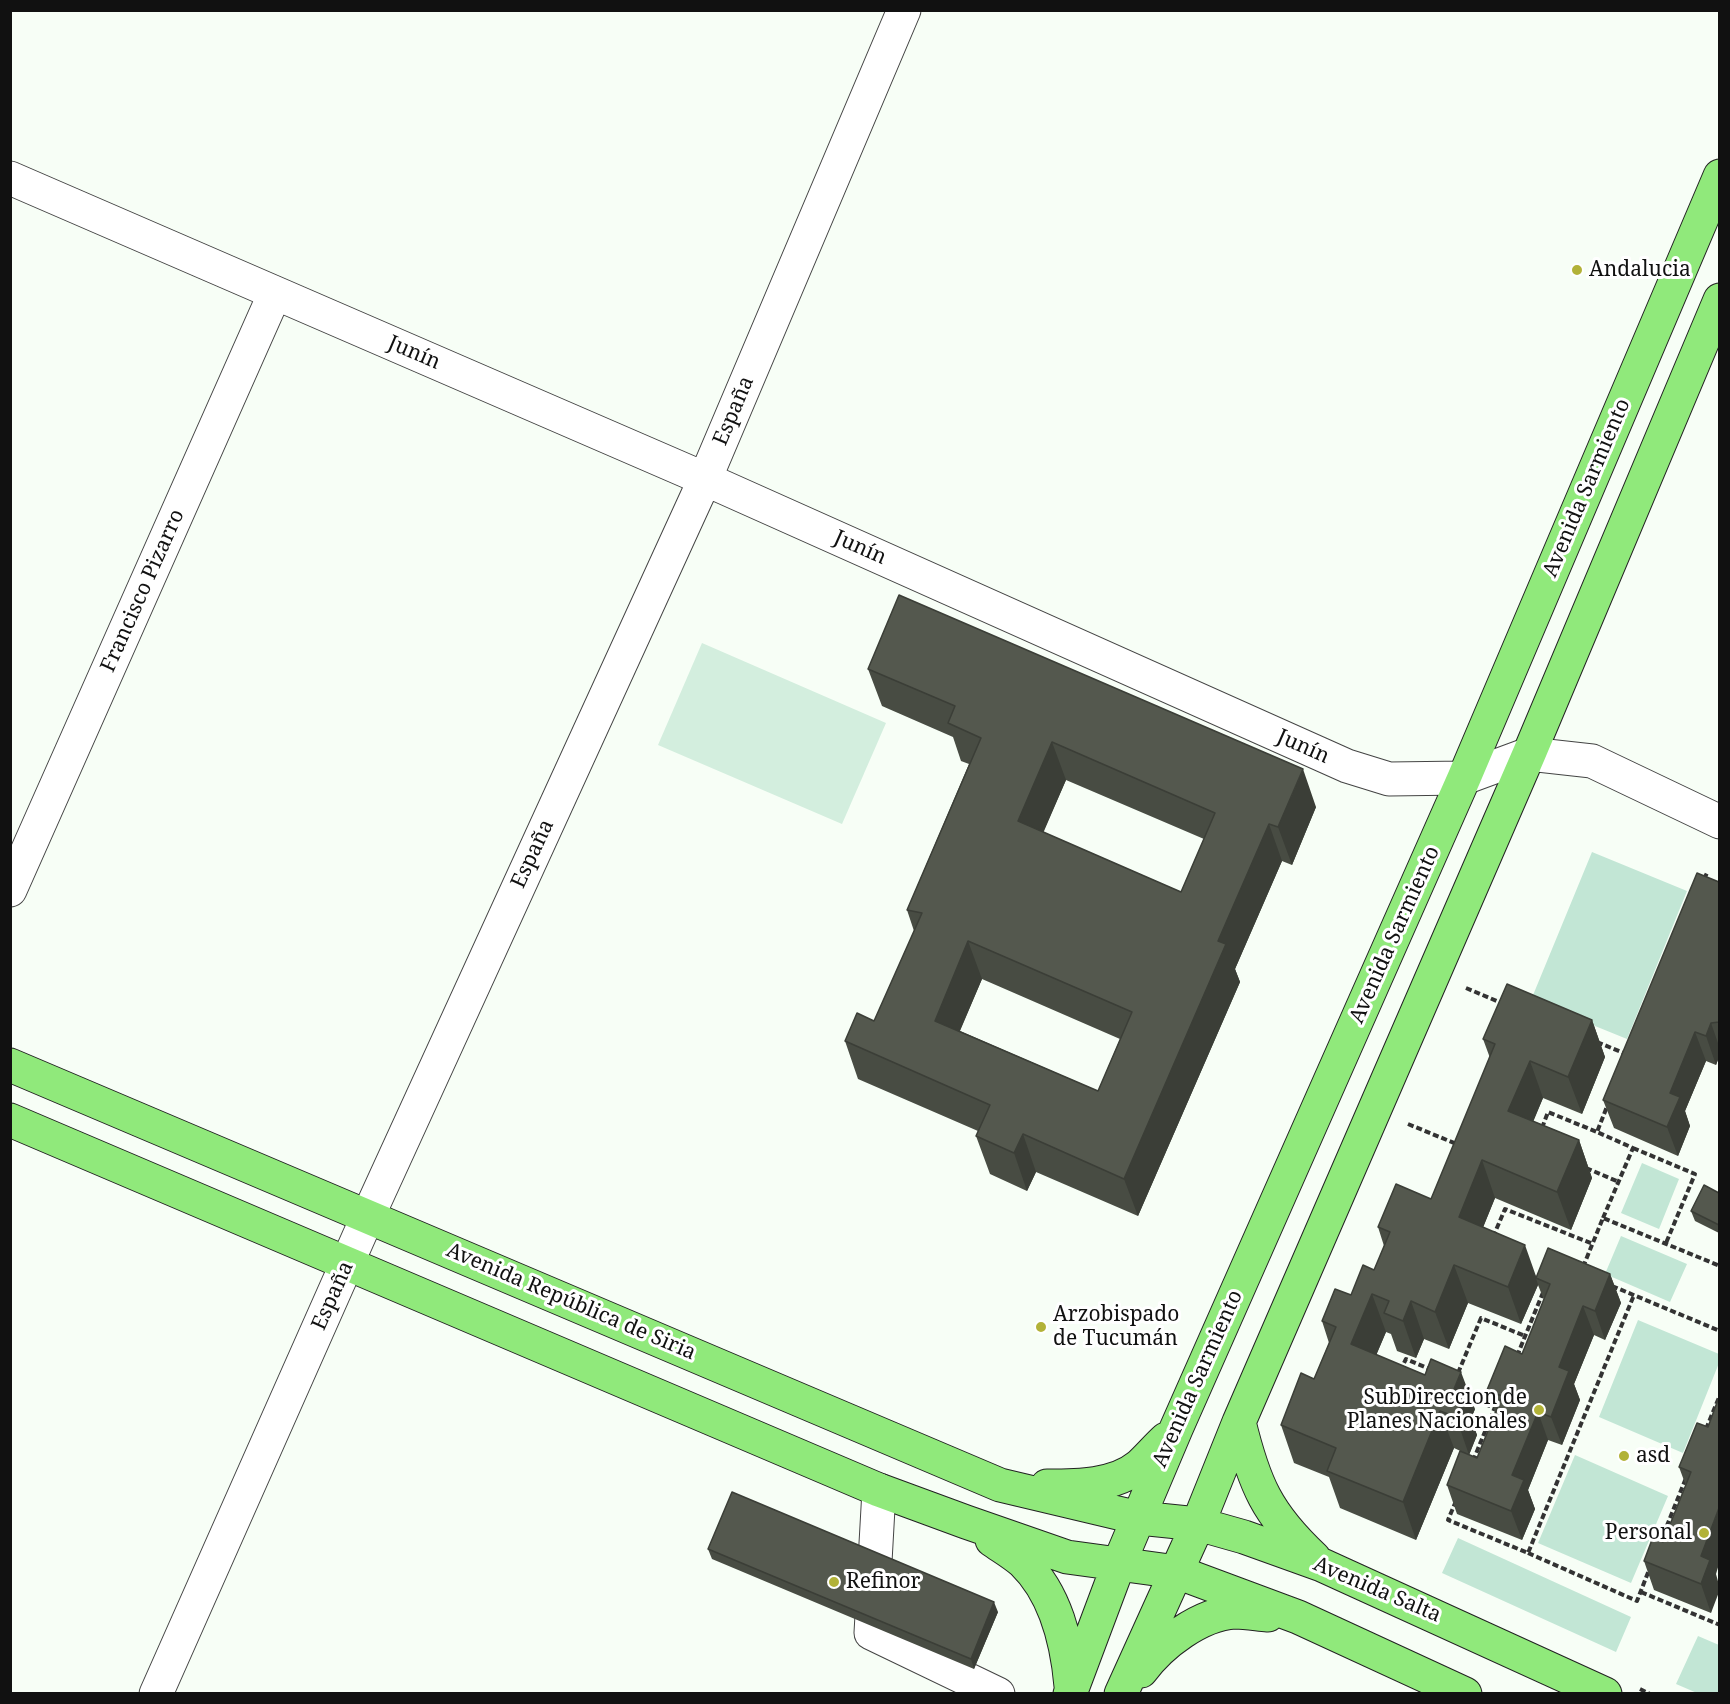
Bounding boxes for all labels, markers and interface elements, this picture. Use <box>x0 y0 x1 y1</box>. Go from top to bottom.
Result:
place label: Andalucia <box>1589 257 1691 283</box>
marker: Andalucia <box>1570 263 1584 277</box>
street label: Junín <box>384 331 444 375</box>
street label: España <box>708 373 760 449</box>
street label: Avenida Sarmiento <box>1538 395 1636 581</box>
street label: Francisco Pizarro <box>96 506 190 676</box>
street label: Junín <box>830 525 890 571</box>
street label: Junín <box>1273 724 1333 770</box>
street label: España <box>506 816 560 892</box>
street label: Avenida Sarmiento <box>1345 842 1445 1028</box>
street label: Avenida República de Siria <box>442 1238 700 1366</box>
street label: España <box>307 1258 359 1334</box>
street label: Avenida Sarmiento <box>1148 1286 1248 1472</box>
place label: Arzobispado de Tucumán <box>1053 1302 1179 1352</box>
marker: Arzobispado de Tucumán <box>1034 1320 1048 1334</box>
place label: SubDireccion de Planes Nacionales <box>1347 1385 1527 1435</box>
marker: SubDireccion de Planes Nacionales <box>1532 1403 1546 1417</box>
place label: asd <box>1636 1443 1670 1469</box>
marker: asd <box>1617 1449 1631 1463</box>
place label: Personal <box>1605 1520 1692 1546</box>
marker: Personal <box>1697 1526 1711 1540</box>
street label: Avenida Salta <box>1309 1552 1445 1628</box>
place label: Refinor <box>846 1569 920 1595</box>
marker: Refinor <box>827 1575 841 1589</box>

